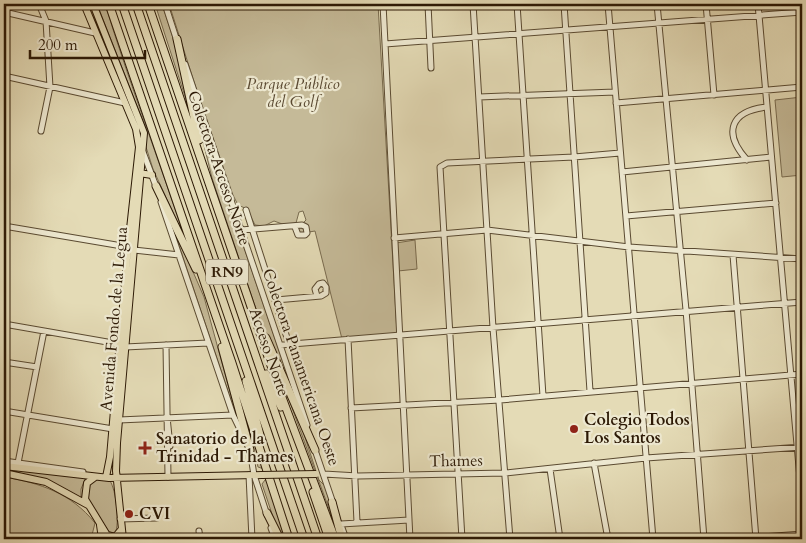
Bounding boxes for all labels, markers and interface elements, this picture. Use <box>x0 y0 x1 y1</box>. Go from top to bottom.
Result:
scale bar <box>30 28 145 60</box>
text: 200 m <box>38 35 78 55</box>
park label: Parque Público del Golf <box>246 73 340 113</box>
street label: Colectora Acceso Norte <box>182 88 256 248</box>
street label: Avenida Fondo de la Legua <box>95 226 133 412</box>
road number: RN9 <box>206 260 248 284</box>
street label: Colectora Panamericana Oeste <box>257 266 345 468</box>
street label: Acceso Norte <box>244 305 294 399</box>
place label: Colegio Todos Los Santos <box>584 409 690 449</box>
marker: Colegio Todos Los Santos <box>568 423 580 435</box>
place label: Sanatorio de la Trinidad - Thames <box>156 428 294 468</box>
marker: Sanatorio de la Trinidad - Thames <box>138 441 152 455</box>
street label: Thames <box>429 450 483 472</box>
place label: CVI <box>139 503 170 525</box>
marker: CVI <box>123 508 135 520</box>

